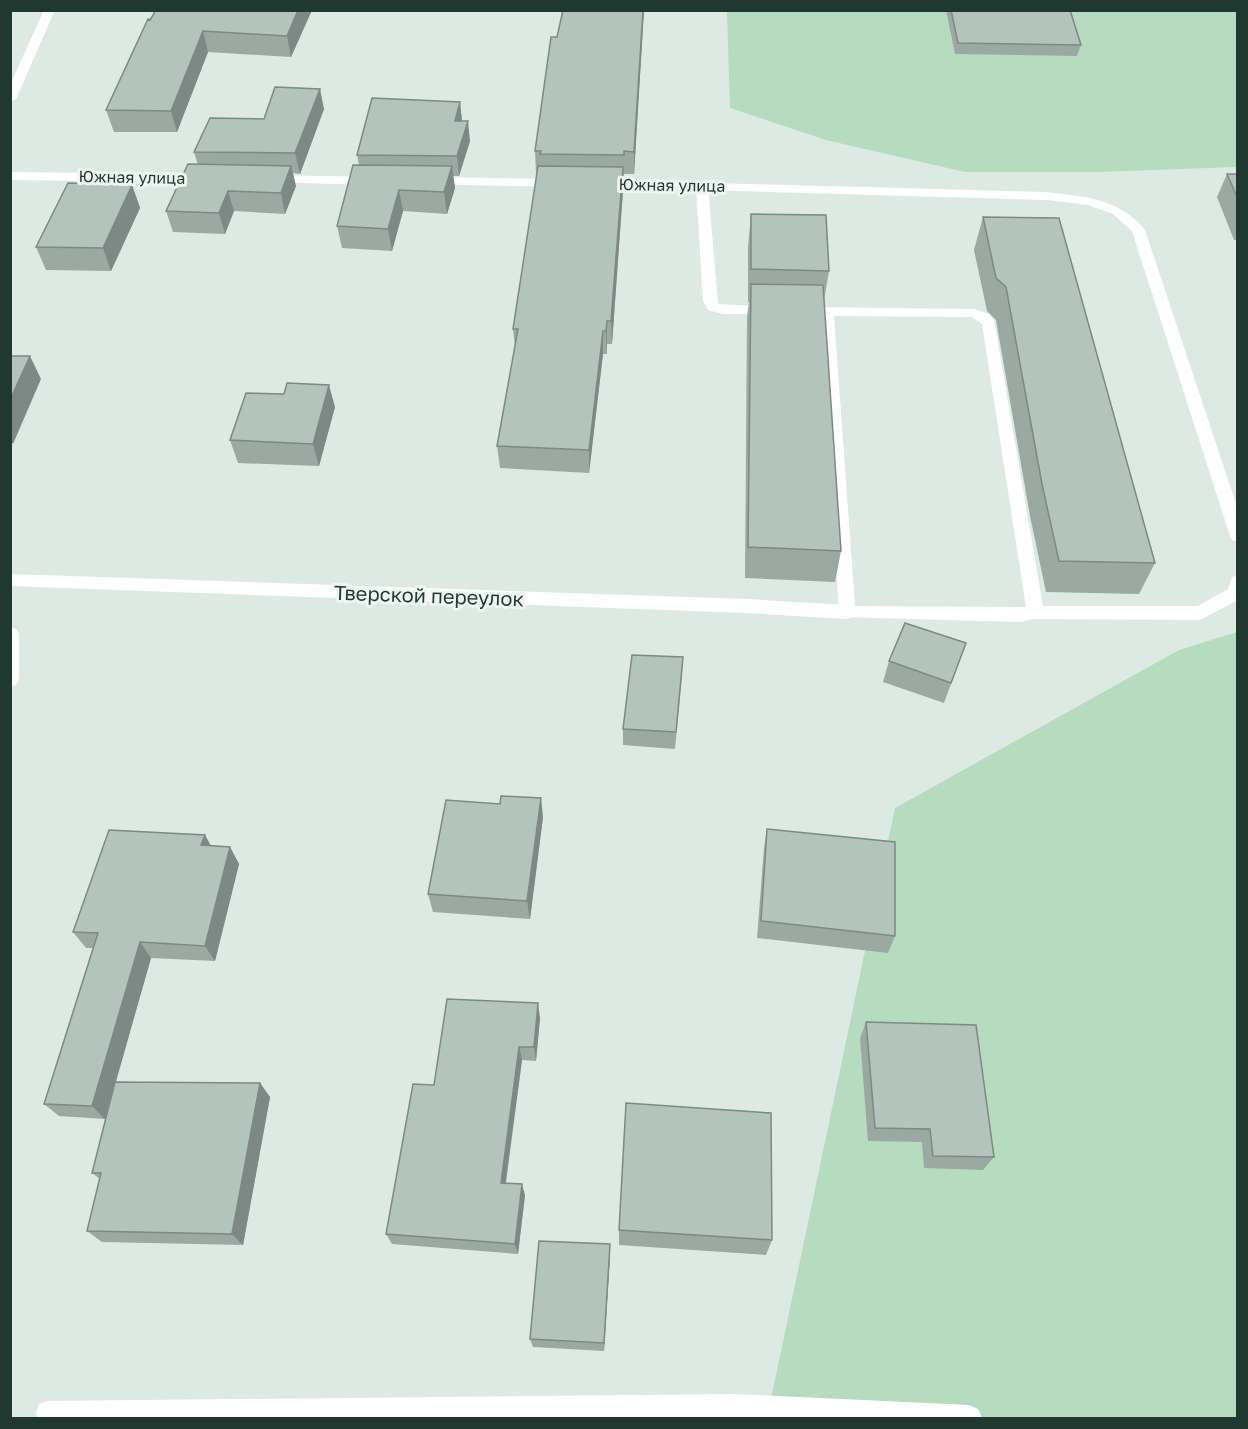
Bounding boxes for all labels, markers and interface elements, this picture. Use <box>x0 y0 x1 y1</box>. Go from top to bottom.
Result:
street label: Южная улица <box>79 166 185 188</box>
street label: Южная улица <box>619 174 725 196</box>
street label: Тверской переулок <box>334 580 524 610</box>

